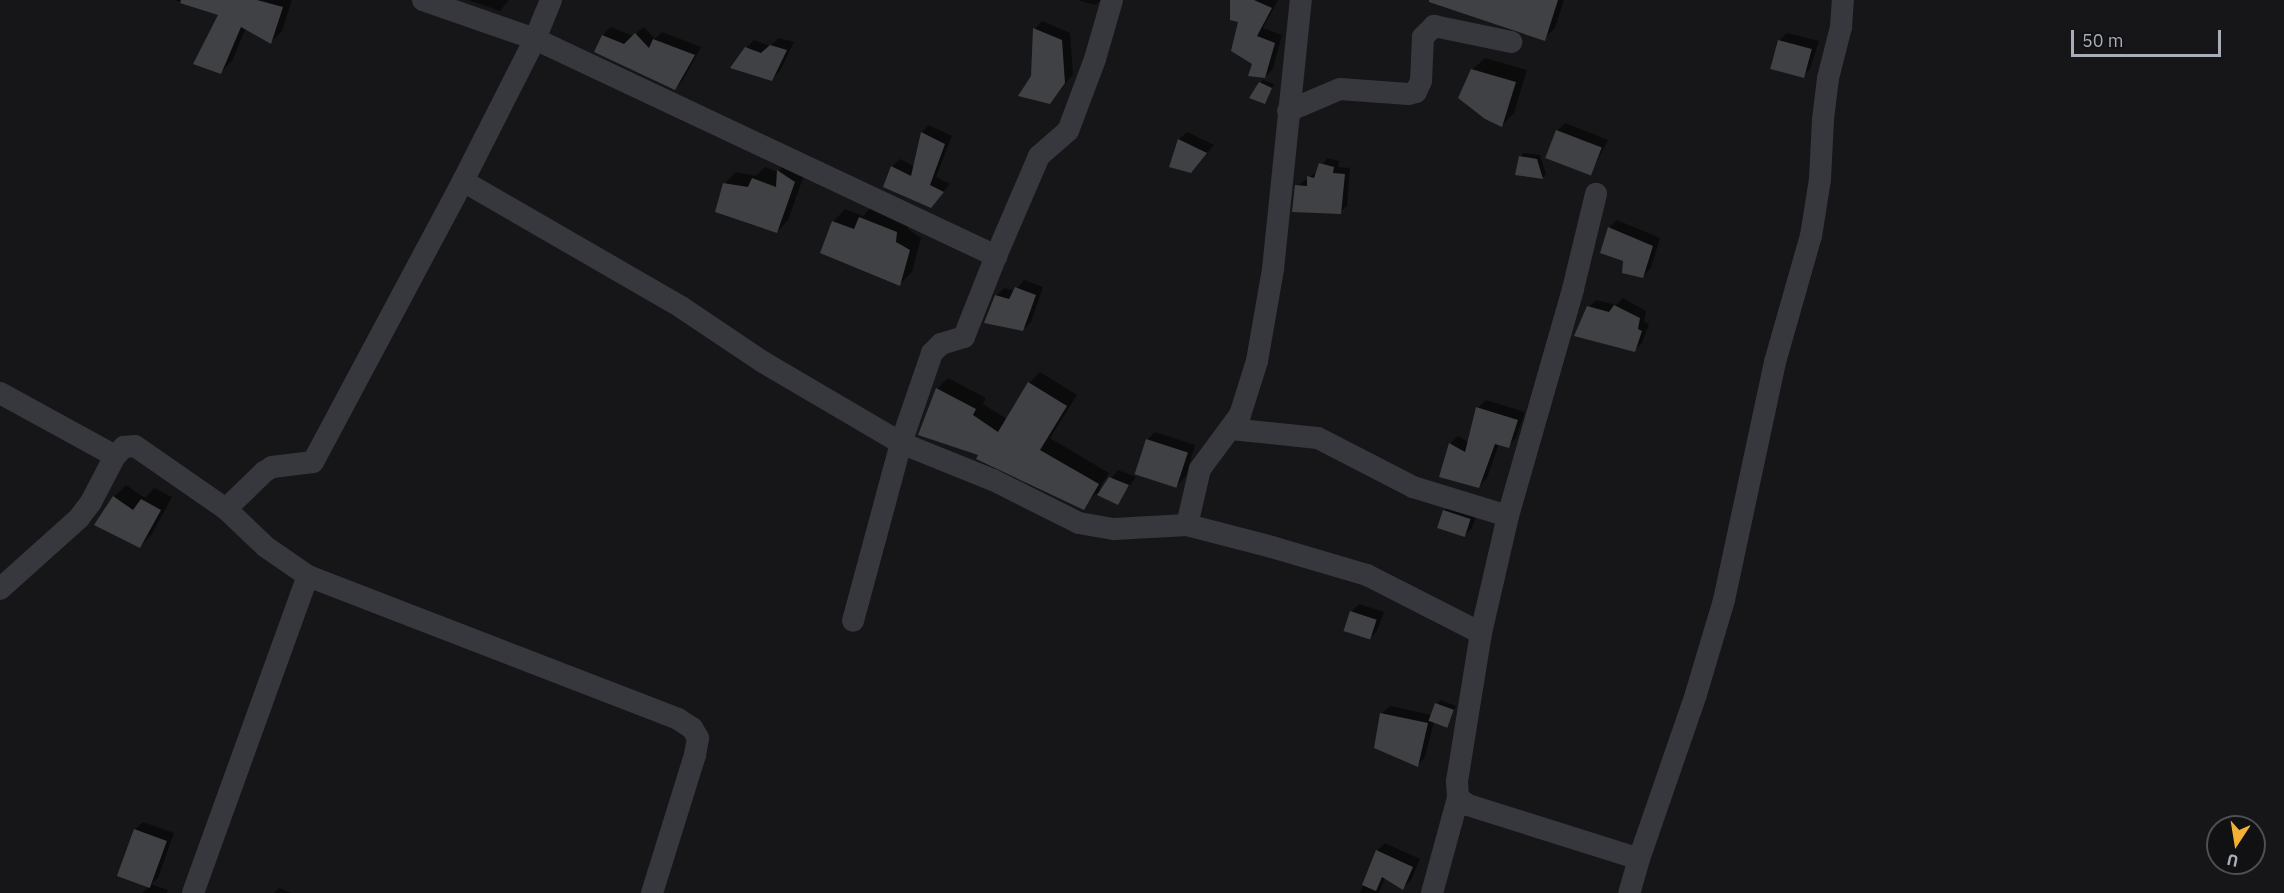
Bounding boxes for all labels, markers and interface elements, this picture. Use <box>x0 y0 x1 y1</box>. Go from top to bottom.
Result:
scale bar <box>2074 18 2224 56</box>
text: 50 m <box>2082 29 2124 52</box>
north arrow <box>2206 815 2266 875</box>
text: U <box>2225 850 2240 872</box>

